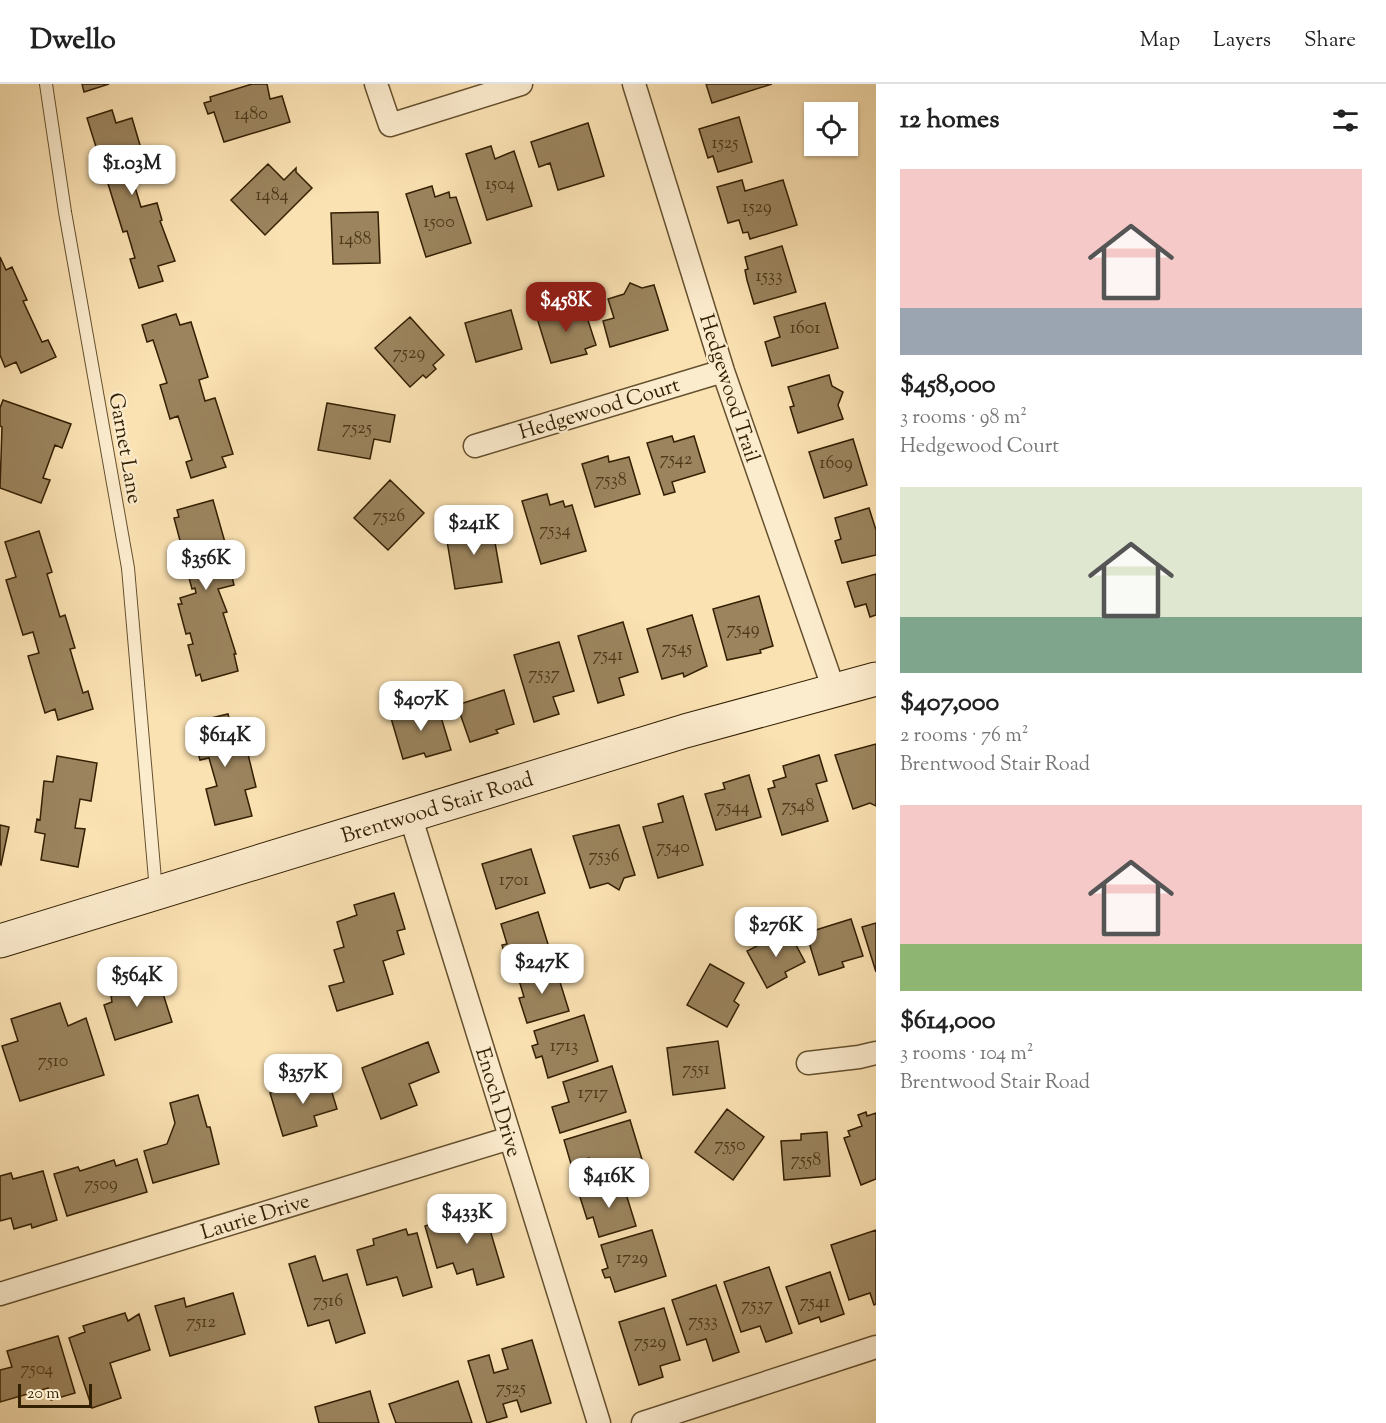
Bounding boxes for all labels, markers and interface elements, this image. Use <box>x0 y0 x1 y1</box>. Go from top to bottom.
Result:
text: Dwello <box>30 21 116 61</box>
text: Map <box>1140 26 1180 56</box>
text: Layers <box>1213 26 1271 56</box>
text: Share <box>1304 26 1356 56</box>
house number: 1480 <box>234 102 268 128</box>
map controls <box>804 102 858 156</box>
button: locate <box>804 102 858 156</box>
text: 12 homes <box>900 102 999 139</box>
icon: filters <box>1329 104 1362 137</box>
house number: 1525 <box>712 131 738 157</box>
pin: $1.03M <box>83 145 181 196</box>
text: $1.03M <box>103 150 162 179</box>
house number: 1504 <box>485 172 515 198</box>
house number: 1484 <box>255 183 289 209</box>
house number: 1529 <box>742 195 772 221</box>
icon: home <box>1077 208 1185 316</box>
house number: 1500 <box>423 210 455 236</box>
house number: 1488 <box>338 227 372 253</box>
house number: 1533 <box>756 264 782 290</box>
pin: $458K <box>524 282 608 333</box>
text: $458K <box>540 287 592 316</box>
street label: Hedgewood Trail <box>690 311 766 467</box>
house number: 1601 <box>790 316 820 342</box>
house number: 7529 <box>393 341 425 367</box>
text: $458,000 <box>900 367 996 404</box>
street label: Hedgewood Court <box>515 371 684 449</box>
street label: Garnet Lane <box>100 390 149 506</box>
text: 3 rooms · 98 m² <box>900 404 1027 433</box>
house number: 7525 <box>342 416 372 442</box>
text: Hedgewood Court <box>900 433 1059 462</box>
house number: 7542 <box>660 447 693 473</box>
house number: 1609 <box>819 451 853 477</box>
house number: 7538 <box>595 468 627 494</box>
house number: 7526 <box>373 504 405 530</box>
pin: $241K <box>432 505 516 556</box>
text: $241K <box>448 510 500 539</box>
house number: 7534 <box>539 518 571 544</box>
icon: home <box>1077 526 1185 634</box>
pin: $356K <box>164 540 248 591</box>
text: $356K <box>181 545 231 574</box>
house number: 7549 <box>727 617 760 643</box>
house number: 7545 <box>662 636 692 662</box>
house number: 7541 <box>593 643 623 669</box>
house number: 7537 <box>528 662 560 688</box>
pin: $407K <box>379 681 463 732</box>
text: $407,000 <box>900 685 999 722</box>
text: $407K <box>393 686 449 715</box>
pin: $614K <box>183 717 267 768</box>
text: $614K <box>199 722 251 751</box>
text: 2 rooms · 76 m² <box>900 722 1028 751</box>
text: Brentwood Stair Road <box>900 751 1090 780</box>
street label: Brentwood Stair Road <box>338 765 537 852</box>
house number: 7548 <box>781 794 815 820</box>
house number: 7544 <box>716 795 750 821</box>
house number: 7540 <box>656 835 690 861</box>
house number: 7536 <box>588 844 620 870</box>
icon: home <box>1077 844 1185 952</box>
house number: 1701 <box>499 868 529 894</box>
pin: $276K <box>734 907 818 958</box>
text: $276K <box>749 912 803 941</box>
pin: $247K <box>500 944 584 995</box>
text: $247K <box>515 949 569 978</box>
pin: $564K <box>95 957 179 1008</box>
text: $564K <box>111 962 163 991</box>
text: $614,000 <box>900 1003 995 1040</box>
house number: 1713 <box>550 1034 578 1060</box>
text: 3 rooms · 104 m² <box>900 1040 1034 1069</box>
street label: Enoch Drive <box>466 1044 528 1161</box>
house number: 7510 <box>38 1049 68 1075</box>
pin: $357K <box>261 1054 345 1105</box>
house number: 7551 <box>682 1057 710 1083</box>
text: $357K <box>278 1059 328 1088</box>
text: Brentwood Stair Road <box>900 1069 1090 1098</box>
house number: 1717 <box>578 1081 608 1107</box>
house number: 7550 <box>714 1133 746 1159</box>
house number: 7558 <box>791 1148 821 1174</box>
pin: $416K <box>567 1158 651 1209</box>
text: $416K <box>583 1163 635 1192</box>
house number: 7509 <box>84 1172 118 1198</box>
street label: Laurie Drive <box>197 1187 314 1249</box>
pin: $433K <box>425 1194 509 1245</box>
text: $433K <box>441 1199 493 1228</box>
house number: 1729 <box>616 1246 648 1272</box>
house number: 7516 <box>313 1289 343 1315</box>
house number: 7541 <box>800 1290 830 1316</box>
house number: 7537 <box>741 1293 773 1319</box>
house number: 7533 <box>688 1309 718 1335</box>
house number: 7512 <box>186 1310 216 1336</box>
house number: 7529 <box>634 1330 666 1356</box>
house number: 7504 <box>21 1357 53 1383</box>
house number: 7525 <box>496 1376 526 1402</box>
scale bar <box>18 1381 92 1408</box>
text: 20 m <box>27 1383 60 1406</box>

